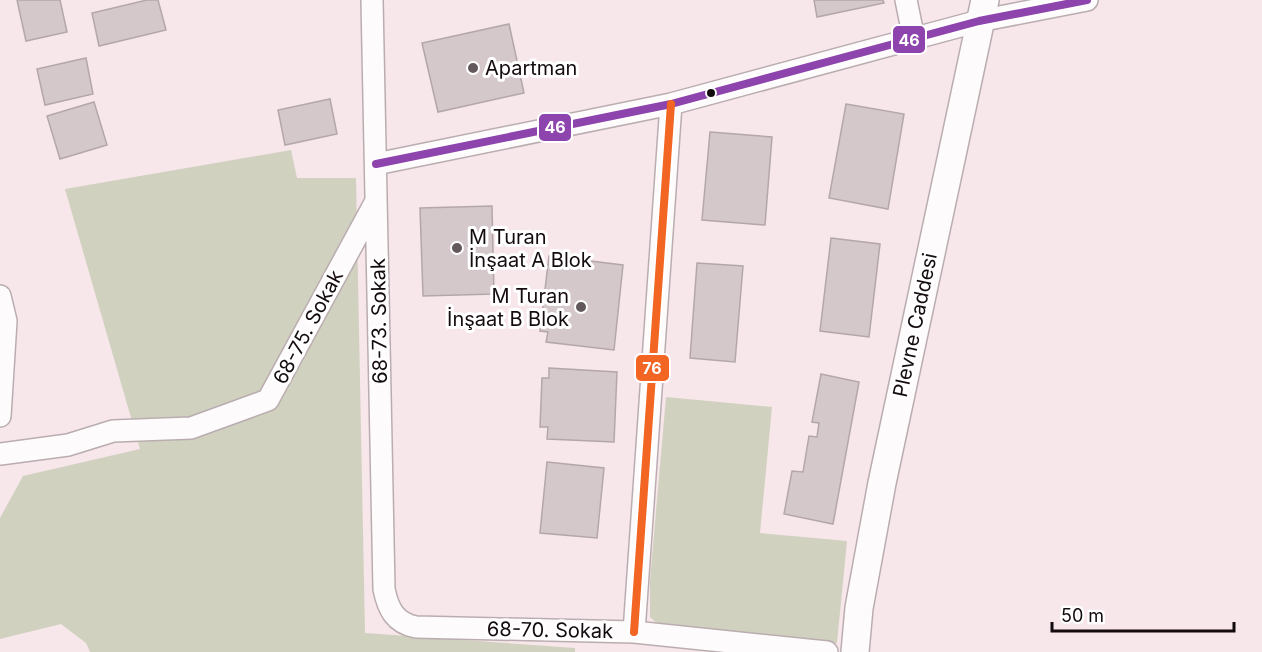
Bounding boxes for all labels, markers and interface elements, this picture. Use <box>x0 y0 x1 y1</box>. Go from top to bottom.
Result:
line badge: 46 <box>892 25 926 54</box>
text: 46 <box>898 30 920 50</box>
place label: Apartman <box>485 56 577 80</box>
marker: Apartman <box>466 61 480 75</box>
unlabelled marker <box>705 87 717 99</box>
line badge: 46 <box>538 113 572 142</box>
text: 46 <box>544 117 566 137</box>
place label: M Turan İnşaat A Blok <box>469 225 592 272</box>
marker: M Turan İnşaat A Blok <box>450 241 464 255</box>
street label: Plevne Caddesi <box>888 251 942 399</box>
street label: 68-73. Sokak <box>366 258 392 384</box>
street label: 68-75. Sokak <box>268 266 348 388</box>
place label: M Turan İnşaat B Blok <box>447 284 569 331</box>
marker: M Turan İnşaat B Blok <box>574 300 588 314</box>
line badge: 76 <box>635 354 670 382</box>
text: 76 <box>642 358 662 378</box>
scale bar <box>1052 595 1234 633</box>
text: 50 m <box>1061 605 1104 626</box>
street label: 68-70. Sokak <box>487 617 613 643</box>

